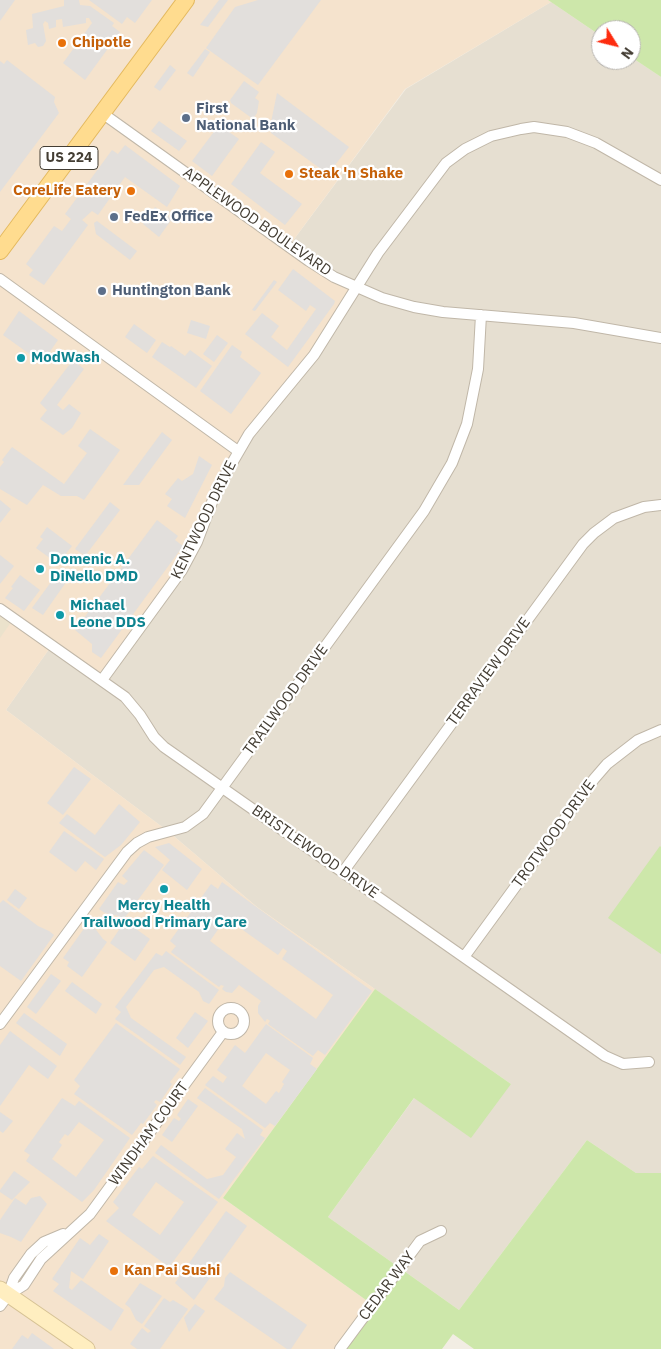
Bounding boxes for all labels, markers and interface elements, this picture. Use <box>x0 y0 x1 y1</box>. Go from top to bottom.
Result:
north arrow <box>591 20 641 70</box>
place label: Chipotle <box>72 34 131 52</box>
marker: Chipotle <box>56 37 68 49</box>
text: N <box>617 44 638 63</box>
place label: First National Bank <box>196 100 295 135</box>
marker: First National Bank <box>180 112 192 124</box>
road number: US 224 <box>40 146 98 170</box>
street label: APPLEWOOD BOULEVARD <box>179 164 335 280</box>
place label: Steak 'n Shake <box>299 165 403 183</box>
marker: Steak 'n Shake <box>283 168 295 180</box>
place label: CoreLife Eatery <box>13 182 121 200</box>
marker: CoreLife Eatery <box>125 185 137 197</box>
place label: FedEx Office <box>124 208 213 226</box>
marker: FedEx Office <box>108 211 120 223</box>
place label: Huntington Bank <box>112 282 231 300</box>
marker: Huntington Bank <box>96 285 108 297</box>
place label: ModWash <box>31 349 100 367</box>
marker: ModWash <box>15 352 27 364</box>
street label: KENTWOOD DRIVE <box>168 458 240 582</box>
place label: Domenic A. DiNello DMD <box>50 551 138 586</box>
marker: Domenic A. DiNello DMD <box>34 563 46 575</box>
place label: Michael Leone DDS <box>70 597 146 632</box>
marker: Michael Leone DDS <box>54 609 66 621</box>
street label: TERRAVIEW DRIVE <box>444 614 534 730</box>
street label: TRAILWOOD DRIVE <box>240 641 332 759</box>
street label: TROTWOOD DRIVE <box>509 777 599 891</box>
street label: BRISTLEWOOD DRIVE <box>248 801 382 903</box>
marker: Mercy Health Trailwood Primary Care <box>158 883 170 895</box>
place label: Mercy Health Trailwood Primary Care <box>81 897 247 932</box>
street label: WINDHAM COURT <box>105 1079 193 1189</box>
street label: CEDAR WAY <box>355 1248 419 1324</box>
place label: Kan Pai Sushi <box>124 1262 220 1280</box>
marker: Kan Pai Sushi <box>108 1265 120 1277</box>

